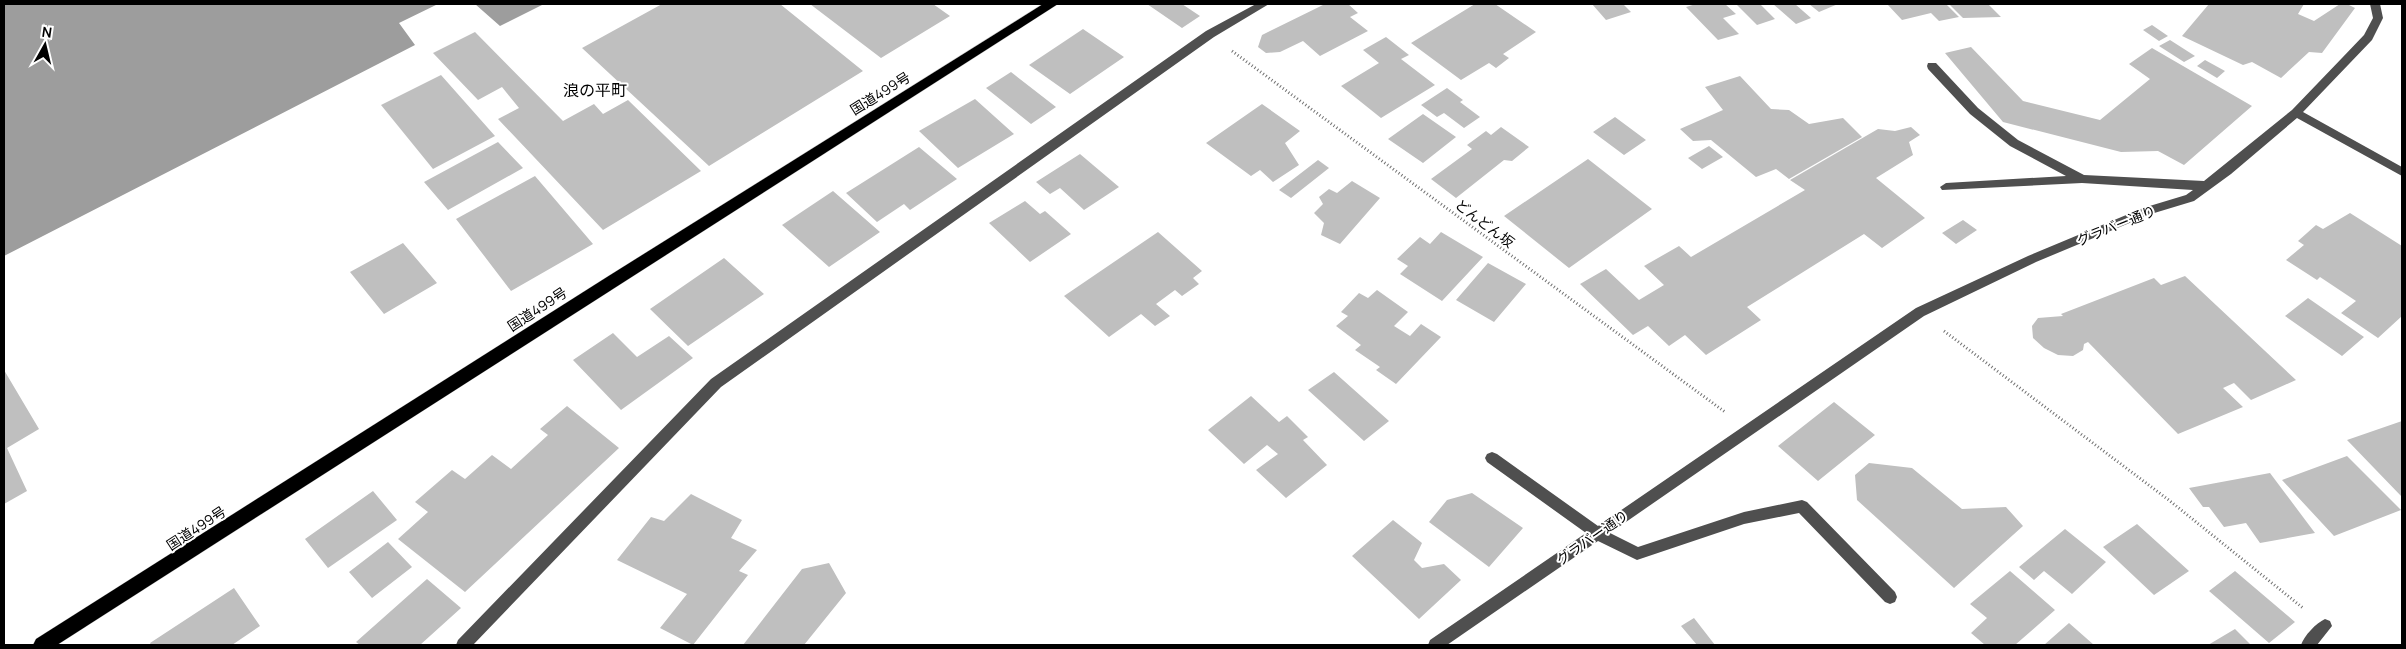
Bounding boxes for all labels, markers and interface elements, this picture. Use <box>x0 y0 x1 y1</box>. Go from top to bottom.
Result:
north arrow <box>20 20 70 70</box>
text: N <box>41 22 53 42</box>
street label: 国道499号 <box>846 67 914 119</box>
district label: 浪の平町 <box>563 79 627 101</box>
street label: どんどん坂 <box>1451 194 1519 252</box>
street label: グラバー通り <box>2074 200 2158 250</box>
street label: 国道499号 <box>504 283 570 335</box>
street label: 国道499号 <box>163 502 229 554</box>
street label: グラバー通り <box>1552 505 1632 569</box>

